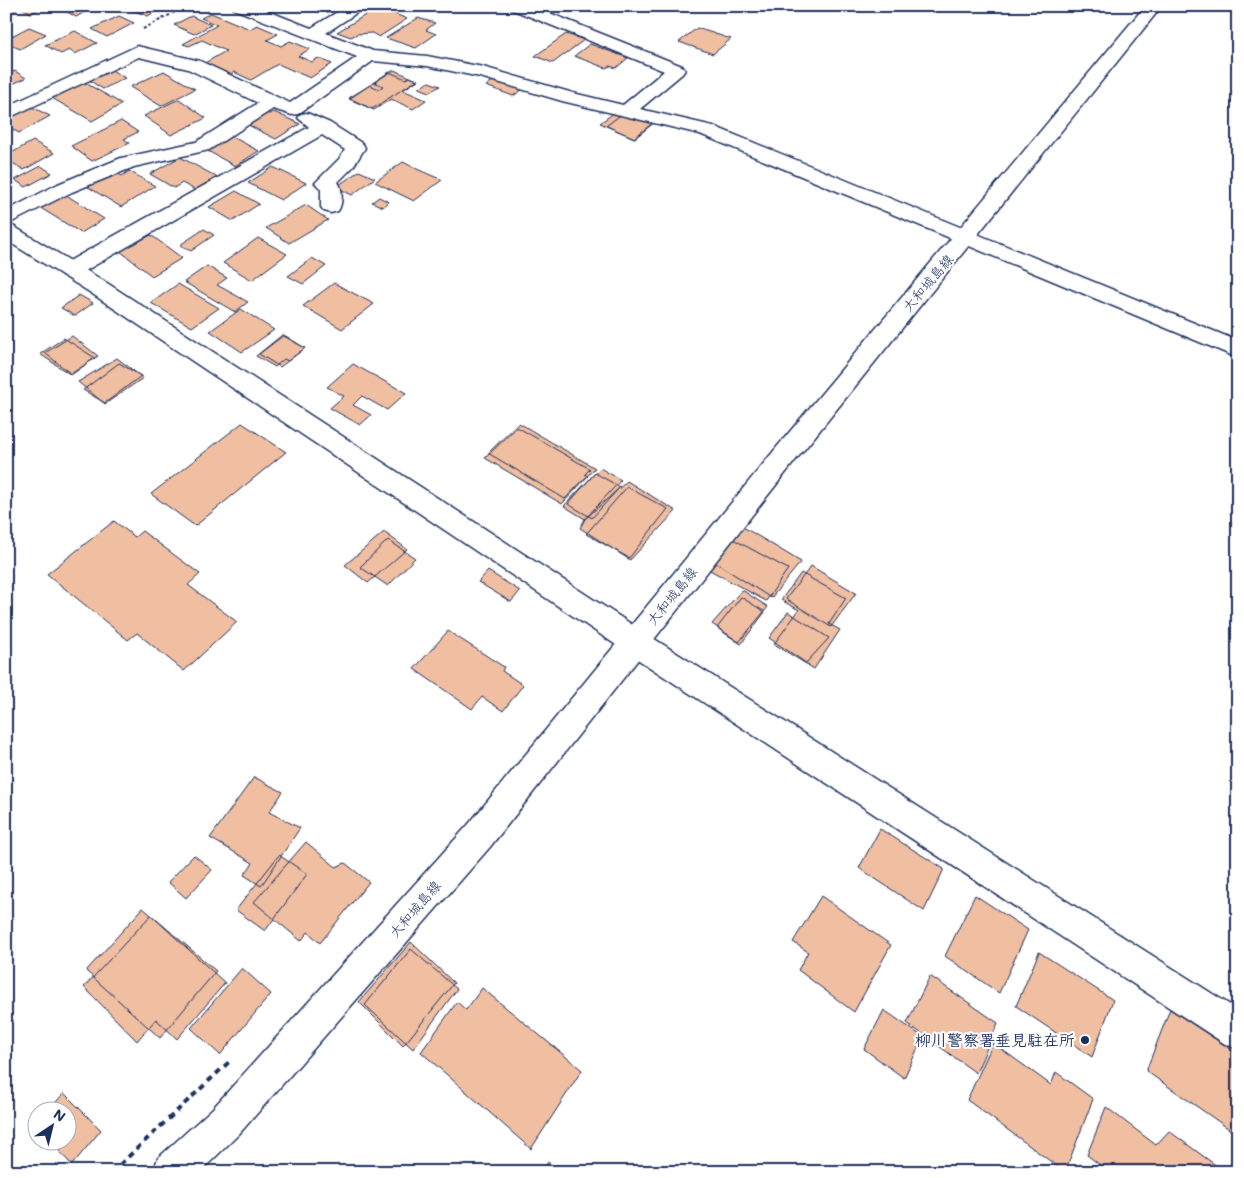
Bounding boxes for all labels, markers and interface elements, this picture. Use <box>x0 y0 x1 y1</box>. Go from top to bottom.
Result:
street label: 大和城島線 <box>898 250 957 316</box>
street label: 大和城島線 <box>642 563 701 629</box>
street label: 大和城島線 <box>384 876 445 941</box>
place label: 柳川警察署垂見駐在所 <box>915 1029 1075 1050</box>
marker: 柳川警察署垂見駐在所 <box>1079 1034 1091 1046</box>
north arrow <box>28 1100 78 1150</box>
text: N <box>50 1104 70 1126</box>

